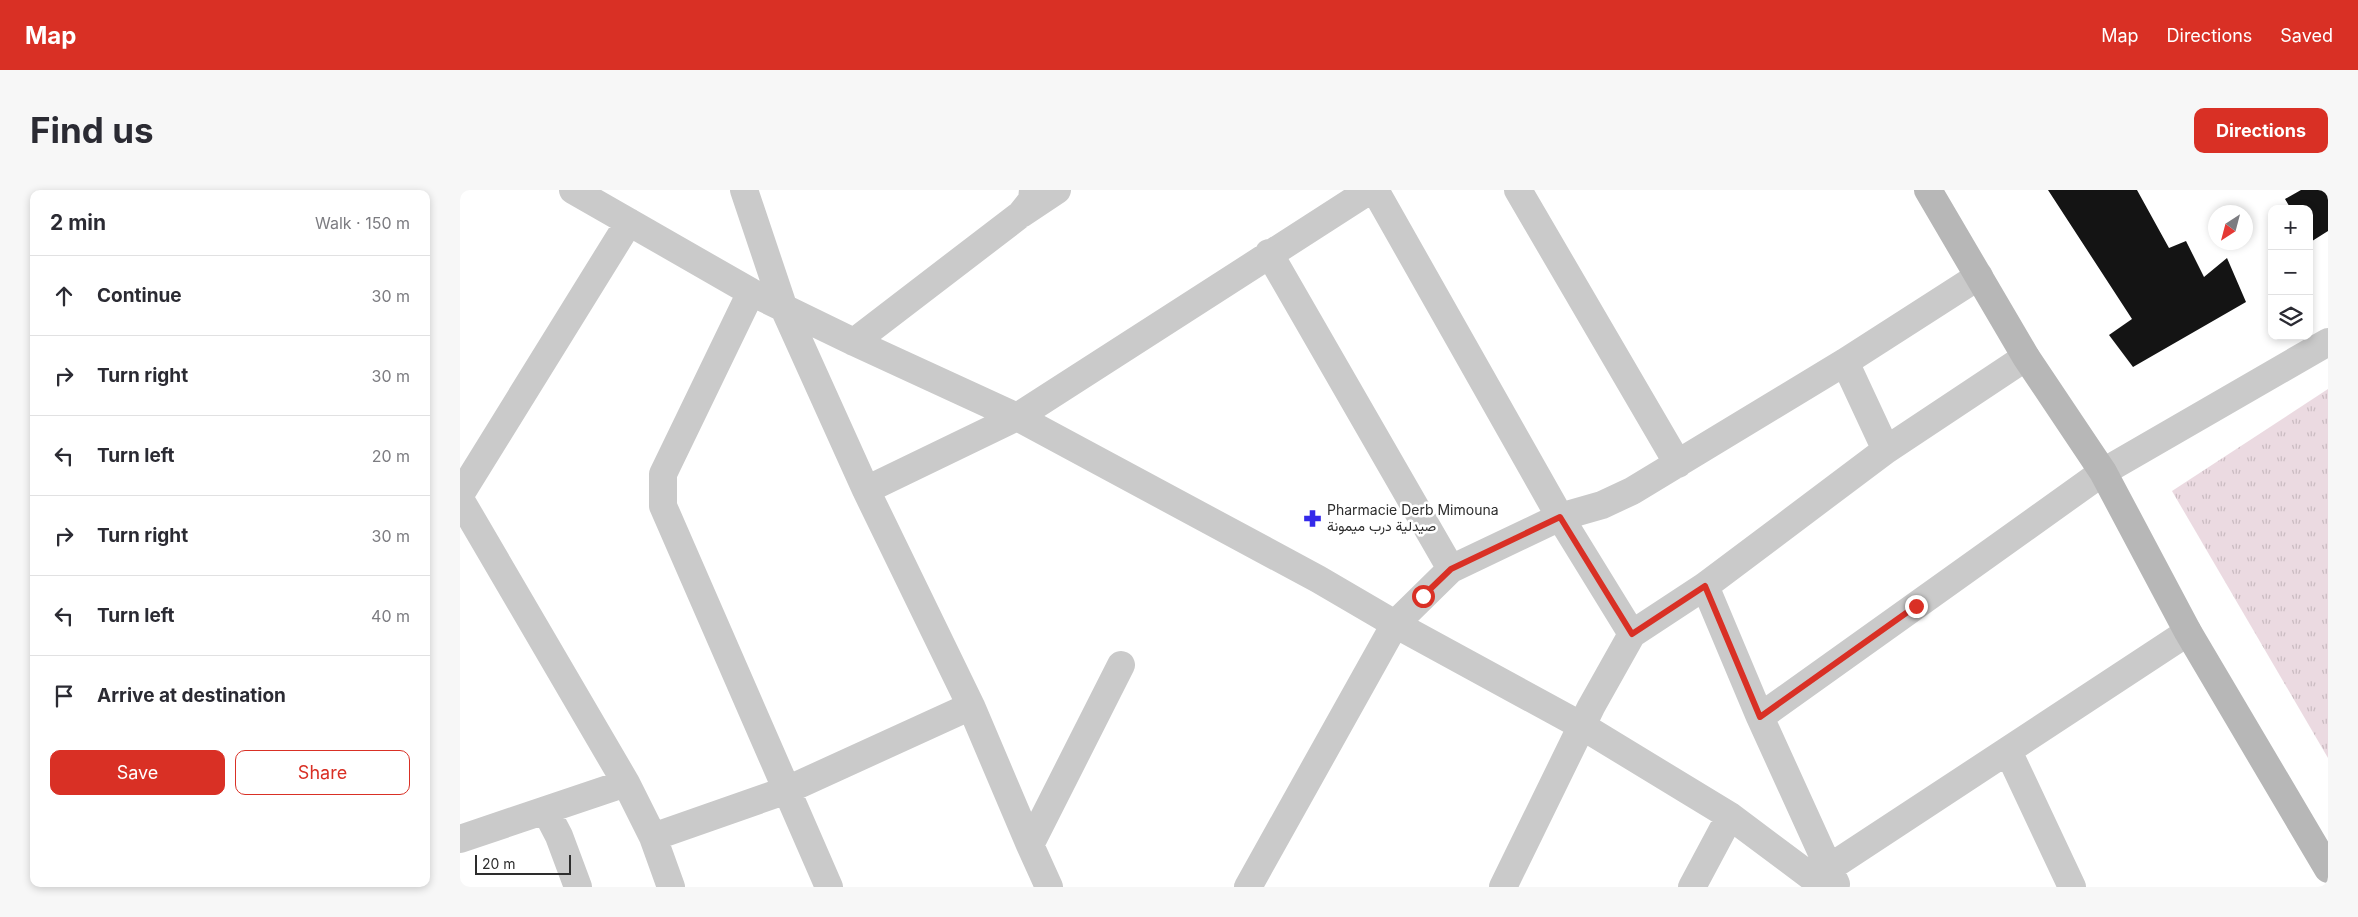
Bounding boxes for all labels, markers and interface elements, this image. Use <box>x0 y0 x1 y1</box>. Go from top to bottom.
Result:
text: Map <box>25 21 76 50</box>
text: Map <box>2101 25 2139 46</box>
text: Directions <box>2167 25 2252 46</box>
text: Saved <box>2280 25 2333 46</box>
button: Directions <box>2194 108 2328 153</box>
text: Find us <box>30 109 154 151</box>
north arrow <box>2208 205 2253 250</box>
map controls <box>2268 205 2313 340</box>
button: + <box>2268 205 2313 250</box>
text: 2 min <box>50 210 106 235</box>
text: Walk · 150 m <box>315 213 410 233</box>
button: − <box>2268 250 2313 295</box>
icon: ahead <box>50 282 78 310</box>
text: Continue <box>97 284 182 307</box>
text: 30 m <box>372 286 410 306</box>
button: layers <box>2268 295 2313 340</box>
icon: right <box>50 362 78 390</box>
text: Turn right <box>97 364 188 387</box>
text: 30 m <box>372 366 410 386</box>
icon: left <box>50 442 78 470</box>
text: Turn left <box>97 444 175 467</box>
text: 20 m <box>372 446 410 466</box>
place label: Pharmacie Derb Mimouna صيدلية درب ميمونة <box>1327 501 1499 535</box>
pharmacy icon: Pharmacie Derb Mimouna صيدلية درب ميمونة <box>1303 508 1323 528</box>
icon: right <box>50 522 78 550</box>
text: Turn right <box>97 524 188 547</box>
text: 30 m <box>372 526 410 546</box>
route start <box>1412 585 1435 608</box>
route end <box>1905 595 1928 618</box>
icon: left <box>50 602 78 630</box>
text: Turn left <box>97 604 175 627</box>
text: 40 m <box>371 606 410 626</box>
icon: arrive <box>50 682 78 710</box>
text: Arrive at destination <box>97 684 286 707</box>
button: Save <box>50 750 225 795</box>
button: Share <box>235 750 410 795</box>
scale bar <box>475 852 571 875</box>
text: 20 m <box>482 855 516 872</box>

